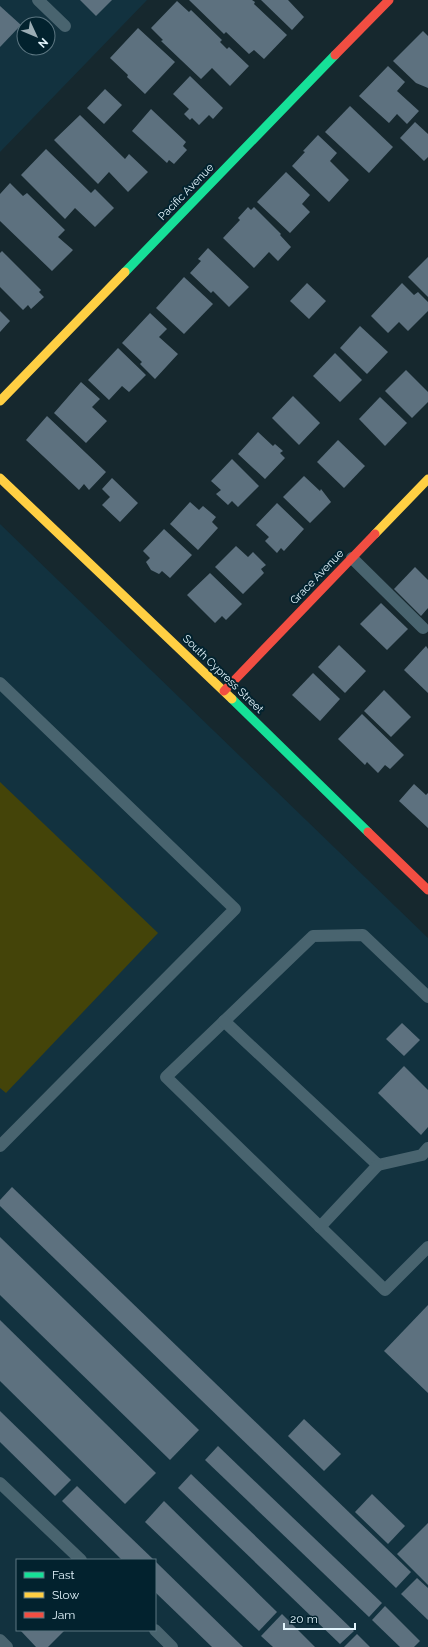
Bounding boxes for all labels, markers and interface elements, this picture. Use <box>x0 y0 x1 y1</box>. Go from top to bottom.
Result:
north arrow <box>16 16 56 56</box>
text: N <box>35 35 50 50</box>
street label: Pacific Avenue <box>156 161 217 223</box>
street label: Grace Avenue <box>288 546 347 607</box>
street label: South Cypress Street <box>180 632 266 716</box>
legend <box>16 1559 156 1631</box>
text: Fast <box>52 1568 75 1582</box>
text: Slow <box>52 1588 79 1602</box>
scale bar <box>284 1605 355 1631</box>
text: Jam <box>52 1608 75 1622</box>
text: 20 m <box>290 1612 318 1626</box>

